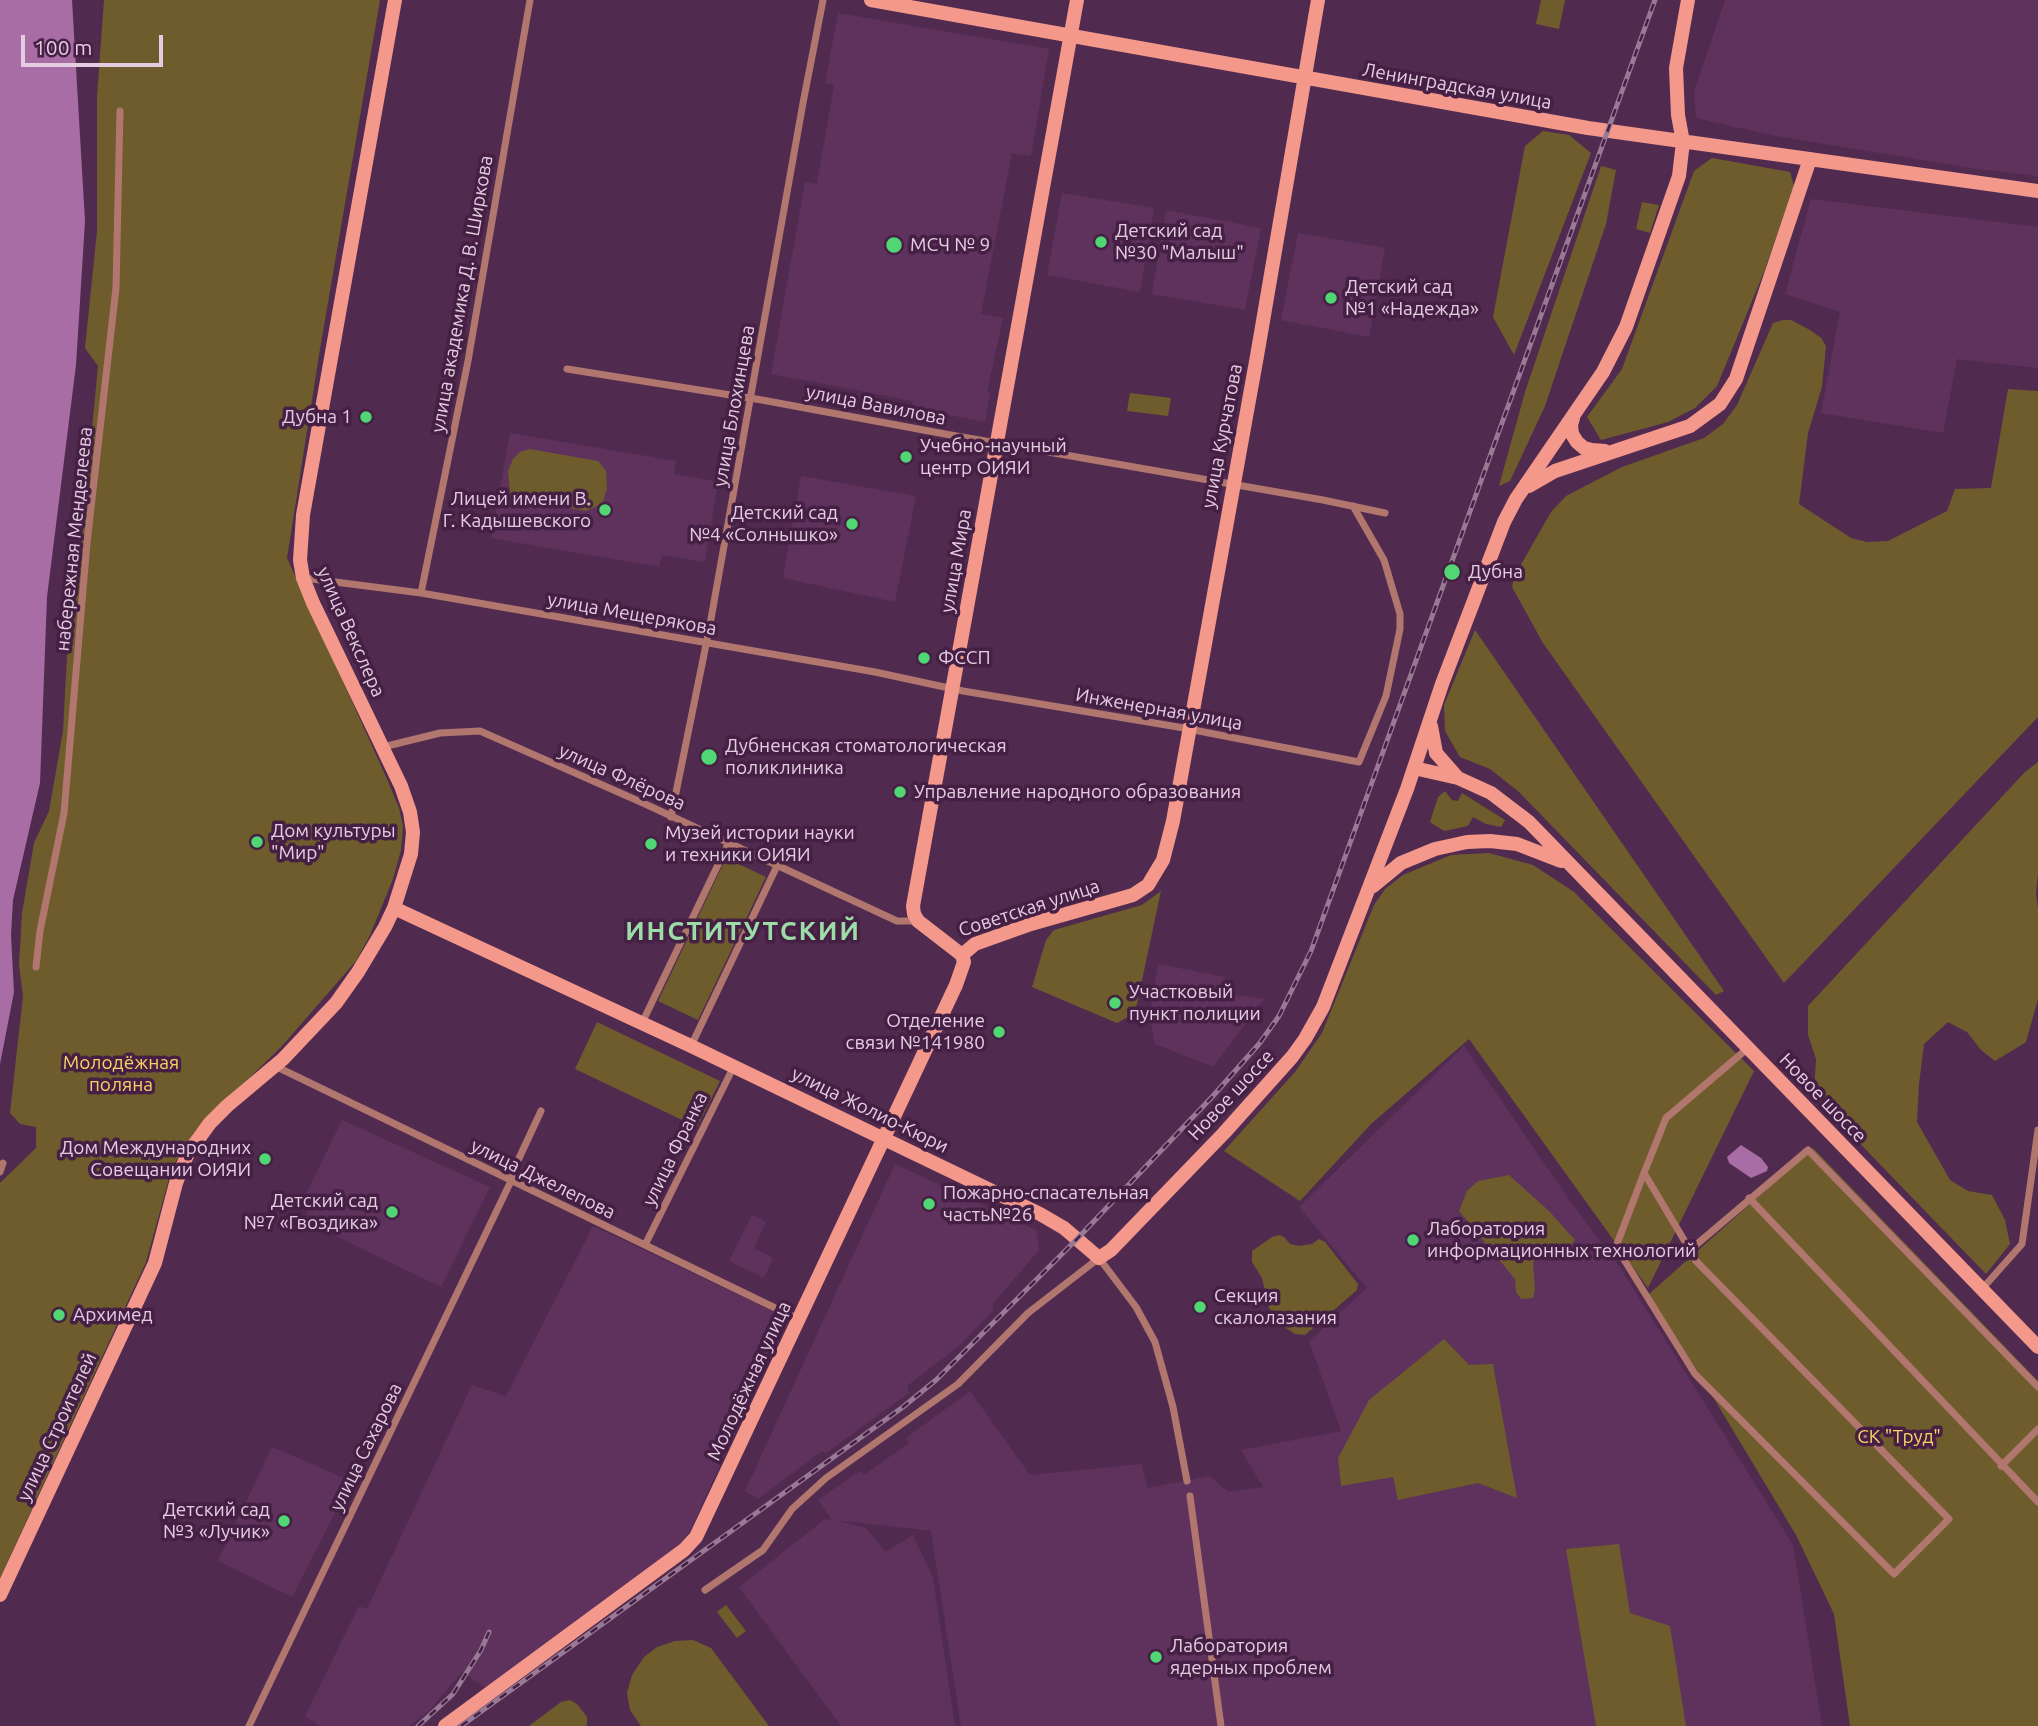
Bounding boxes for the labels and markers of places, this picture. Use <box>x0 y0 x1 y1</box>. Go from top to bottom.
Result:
place label: Детский сад №30 "Малыш" <box>1115 220 1244 264</box>
place label: МСЧ № 9 <box>910 234 990 256</box>
marker: Детский сад №30 "Малыш" <box>1093 234 1109 250</box>
marker: МСЧ № 9 <box>884 235 904 255</box>
place label: Детский сад №1 «Надежда» <box>1345 276 1479 320</box>
marker: Детский сад №1 «Надежда» <box>1323 290 1339 306</box>
place label: Дубна 1 <box>282 406 352 428</box>
marker: Дубна 1 <box>358 409 374 425</box>
place label: Учебно-научный центр ОИЯИ <box>920 435 1067 479</box>
marker: Учебно-научный центр ОИЯИ <box>898 449 914 465</box>
place label: Лицей имени В. Г. Кадышевского <box>443 488 591 532</box>
marker: Лицей имени В. Г. Кадышевского <box>597 502 613 518</box>
place label: Детский сад №4 «Солнышко» <box>689 502 838 546</box>
marker: Детский сад №4 «Солнышко» <box>844 516 860 532</box>
place label: Дубна <box>1468 561 1523 583</box>
marker: Дубна <box>1442 562 1462 582</box>
place label: ФССП <box>938 647 991 669</box>
marker: ФССП <box>916 650 932 666</box>
place label: Дубненская стоматологическая поликлиника <box>725 735 1007 779</box>
marker: Дубненская стоматологическая поликлиника <box>699 747 719 767</box>
place label: Управление народного образования <box>914 781 1241 803</box>
marker: Управление народного образования <box>892 784 908 800</box>
place label: Дом культуры "Мир" <box>271 820 396 864</box>
place label: Музей истории науки и техники ОИЯИ <box>665 822 855 866</box>
marker: Дом культуры "Мир" <box>249 834 265 850</box>
marker: Музей истории науки и техники ОИЯИ <box>643 836 659 852</box>
place label: Участковый пункт полиции <box>1129 981 1261 1025</box>
marker: Участковый пункт полиции <box>1107 995 1123 1011</box>
place label: Отделение связи №141980 <box>846 1010 985 1054</box>
marker: Отделение связи №141980 <box>991 1024 1007 1040</box>
place label: Дом Международних Совещании ОИЯИ <box>60 1137 251 1181</box>
marker: Дом Международних Совещании ОИЯИ <box>257 1151 273 1167</box>
place label: Пожарно-спасательная часть№26 <box>943 1182 1149 1226</box>
place label: Детский сад №7 «Гвоздика» <box>244 1190 378 1234</box>
marker: Пожарно-спасательная часть№26 <box>921 1196 937 1212</box>
marker: Детский сад №7 «Гвоздика» <box>384 1204 400 1220</box>
place label: Лаборатория информационных технологий <box>1427 1218 1696 1262</box>
marker: Лаборатория информационных технологий <box>1405 1232 1421 1248</box>
place label: Секция скалолазания <box>1214 1285 1337 1329</box>
marker: Секция скалолазания <box>1192 1299 1208 1315</box>
place label: Архимед <box>73 1304 153 1326</box>
marker: Архимед <box>51 1307 67 1323</box>
place label: Детский сад №3 «Лучик» <box>163 1499 270 1543</box>
marker: Детский сад №3 «Лучик» <box>276 1513 292 1529</box>
place label: Лаборатория ядерных проблем <box>1170 1635 1332 1679</box>
marker: Лаборатория ядерных проблем <box>1148 1649 1164 1665</box>

